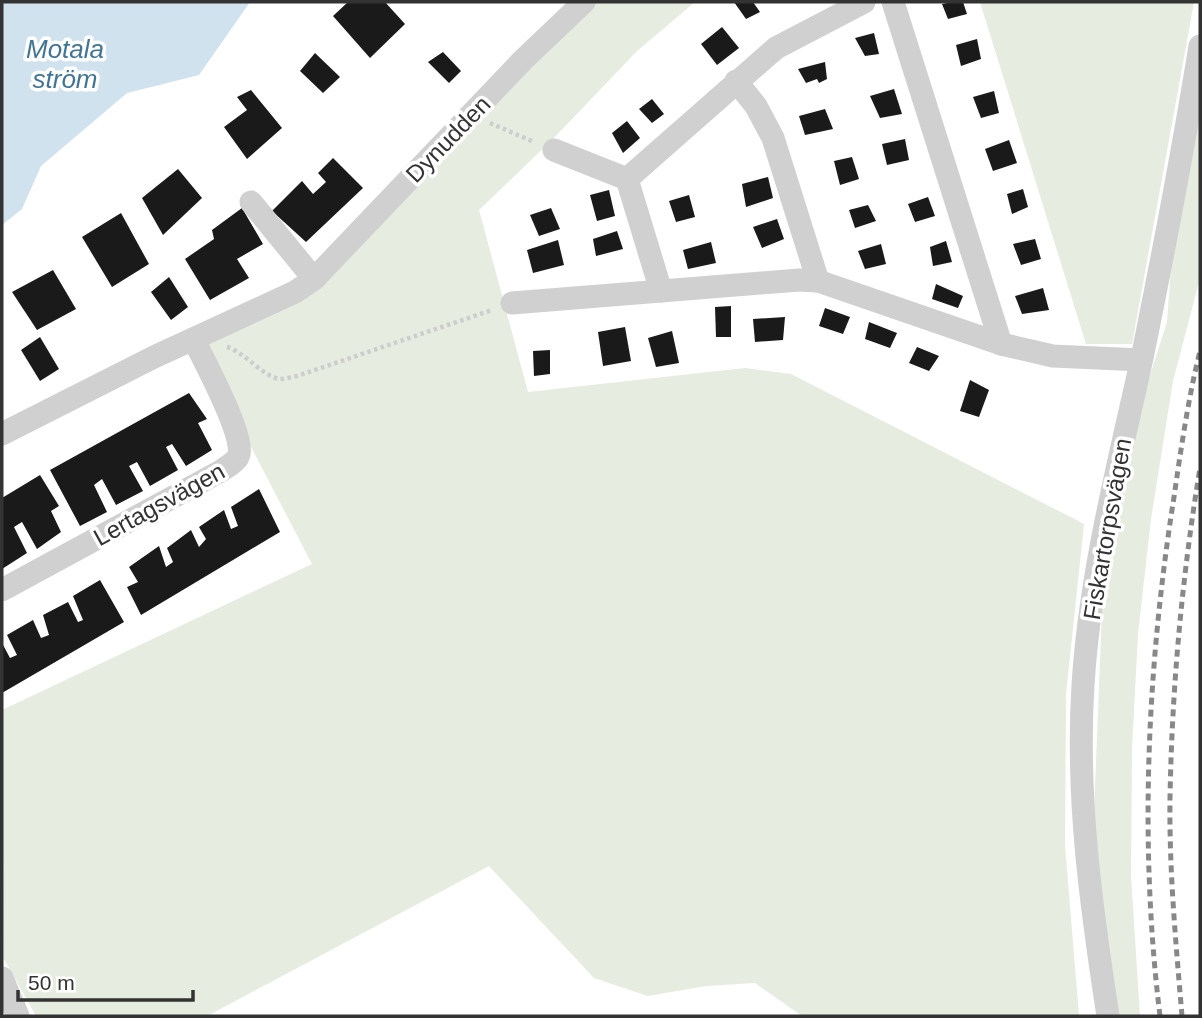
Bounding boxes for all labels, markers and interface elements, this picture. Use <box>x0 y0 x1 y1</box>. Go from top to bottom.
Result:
water label: Motala ström <box>26 34 104 94</box>
street label: Dynudden <box>400 90 496 188</box>
street label: Fiskartorpsvägen <box>1078 436 1136 622</box>
street label: Lertagsvägen <box>89 457 229 551</box>
scale bar <box>18 958 192 1002</box>
text: 50 m <box>28 971 75 994</box>

